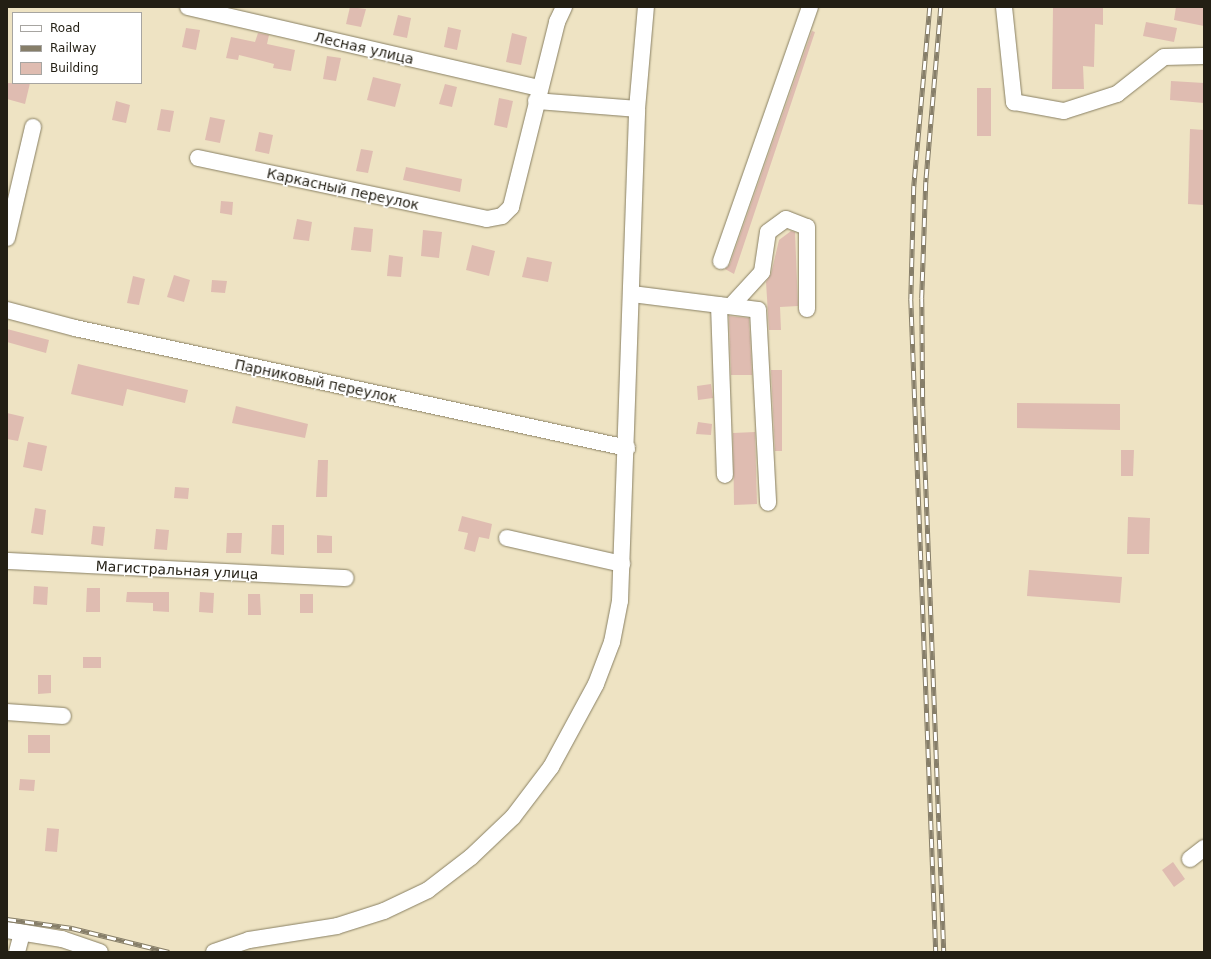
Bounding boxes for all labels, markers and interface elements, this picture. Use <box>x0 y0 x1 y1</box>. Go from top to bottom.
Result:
legend <box>12 12 142 84</box>
text: Road <box>50 21 80 35</box>
street label: Лесная улица <box>312 28 416 68</box>
text: Railway <box>50 41 96 55</box>
text: Building <box>50 61 99 75</box>
street label: Каркасный переулок <box>265 165 421 213</box>
street label: Парниковый переулок <box>233 356 399 406</box>
street label: Магистральная улица <box>95 557 259 583</box>

